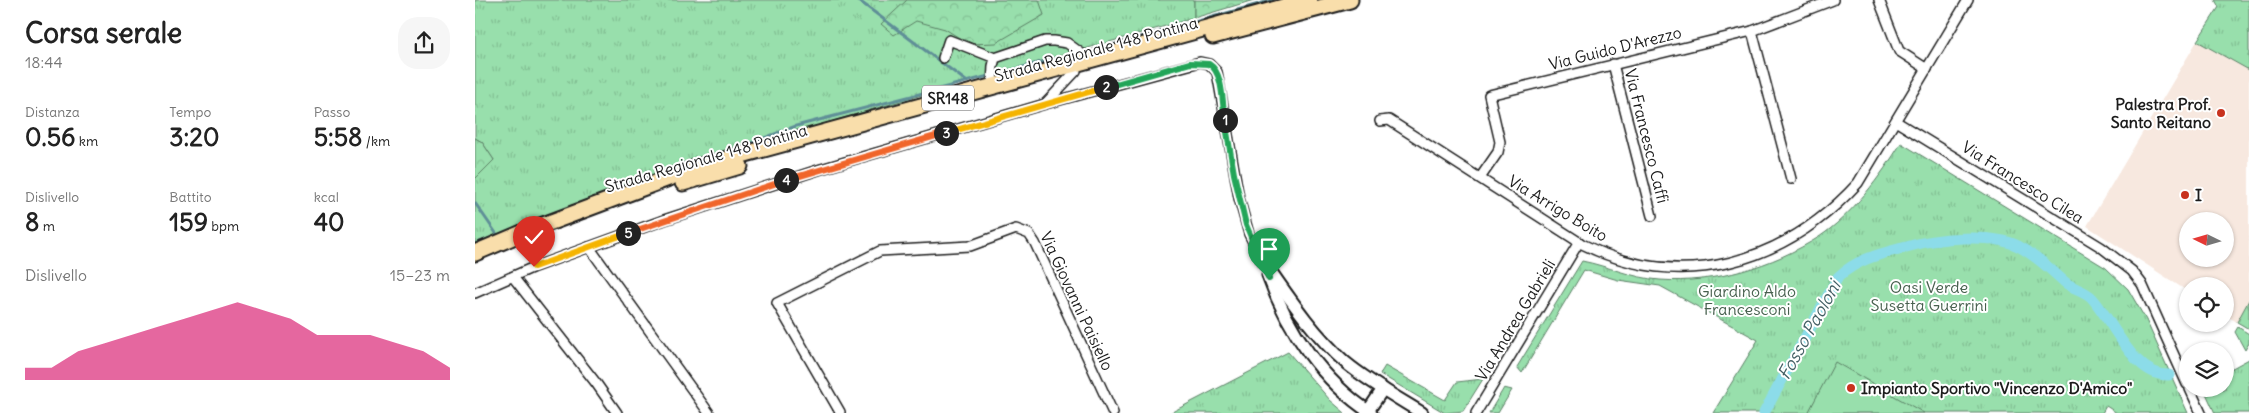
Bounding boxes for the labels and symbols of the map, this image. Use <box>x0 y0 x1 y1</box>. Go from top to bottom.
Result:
street label: Strada Regionale 148 Pontina <box>992 12 1200 86</box>
street label: Via Guido D'Arezzo <box>1547 22 1683 74</box>
street label: Via Francesco Caffi <box>1621 67 1673 205</box>
pin: 2 <box>1093 74 1119 100</box>
road number: SR148 <box>922 86 974 110</box>
place label: Palestra Prof. Santo Reitano <box>2111 94 2211 132</box>
marker: Palestra Prof. Santo Reitano <box>2215 107 2227 119</box>
pin: 1 <box>1213 108 1237 132</box>
street label: Strada Regionale 148 Pontina <box>603 120 809 196</box>
pin: 3 <box>933 120 959 146</box>
street label: Via Francesco Cilea <box>1958 137 2088 227</box>
pin: 4 <box>773 168 799 192</box>
street label: Via Arrigo Boito <box>1505 170 1611 246</box>
place label: I <box>2195 185 2202 205</box>
marker: I <box>2179 189 2191 201</box>
north arrow <box>2179 212 2234 268</box>
pin <box>513 216 555 267</box>
pin: 5 <box>615 220 641 246</box>
street label: Via Giovanni Paisiello <box>1036 228 1118 374</box>
pin <box>1248 228 1290 279</box>
street label: Via Andrea Gabrieli <box>1471 255 1559 385</box>
water label: Fosso Paoloni <box>1772 275 1847 384</box>
park label: Oasi Verde Susetta Guerrini <box>1871 277 1987 315</box>
park label: Giardino Aldo Francesconi <box>1698 281 1796 319</box>
place label: Impianto Sportivo "Vincenzo D'Amico" <box>1861 378 2132 399</box>
marker: Impianto Sportivo "Vincenzo D'Amico" <box>1845 382 1857 394</box>

